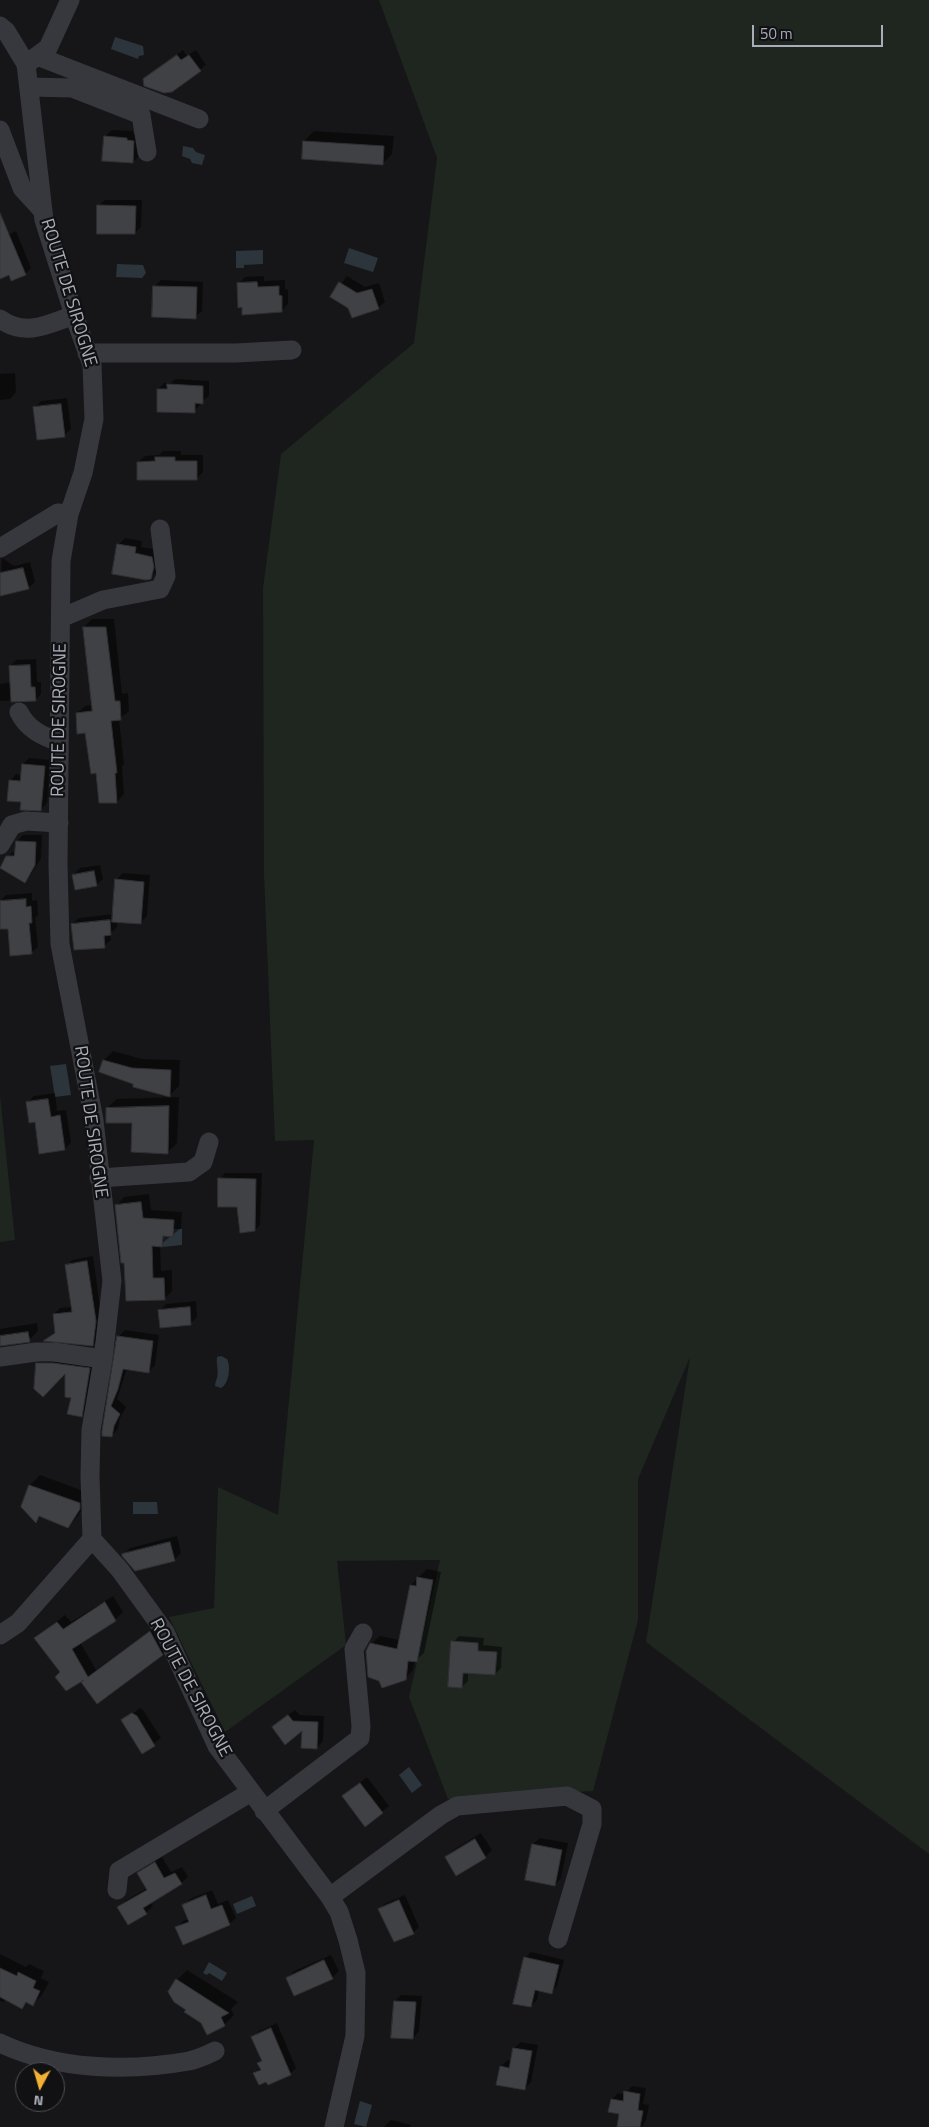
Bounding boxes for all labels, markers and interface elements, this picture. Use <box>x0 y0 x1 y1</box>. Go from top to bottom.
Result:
scale bar <box>754 15 885 47</box>
text: 50 m <box>760 22 793 45</box>
street label: ROUTE DE SIROGNE <box>35 216 101 370</box>
street label: ROUTE DE SIROGNE <box>48 643 72 797</box>
street label: ROUTE DE SIROGNE <box>69 1044 111 1200</box>
street label: ROUTE DE SIROGNE <box>144 1615 236 1761</box>
north arrow <box>15 2062 65 2112</box>
text: N <box>33 2090 44 2112</box>

